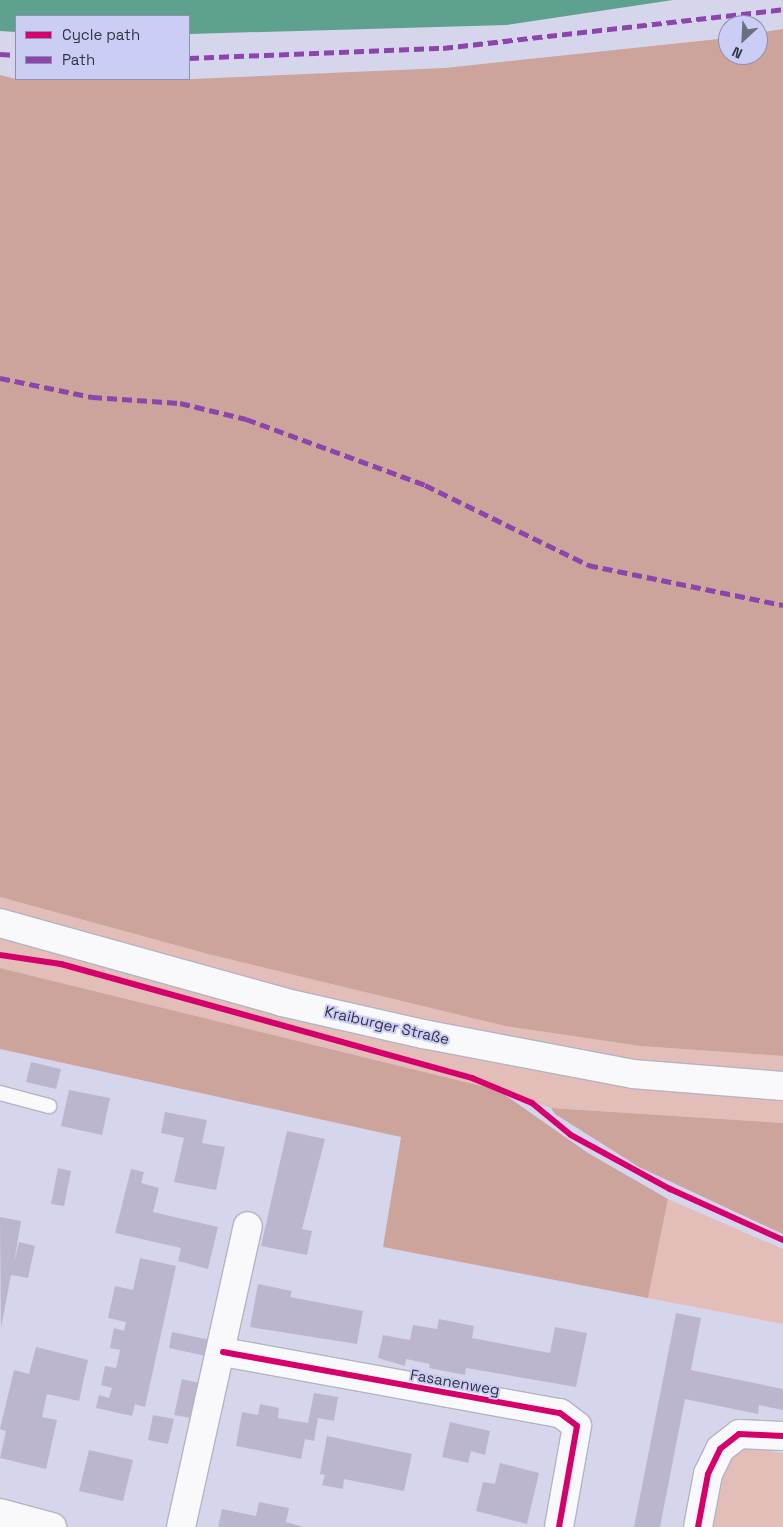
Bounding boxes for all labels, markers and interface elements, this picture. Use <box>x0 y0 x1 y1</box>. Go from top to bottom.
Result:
legend <box>15 15 190 80</box>
north arrow <box>718 15 768 65</box>
text: Cycle path <box>62 25 140 44</box>
text: N <box>729 43 745 63</box>
text: Path <box>62 50 95 69</box>
street label: Kraiburger Straße <box>323 1002 451 1048</box>
street label: Fasanenweg <box>409 1365 501 1399</box>

